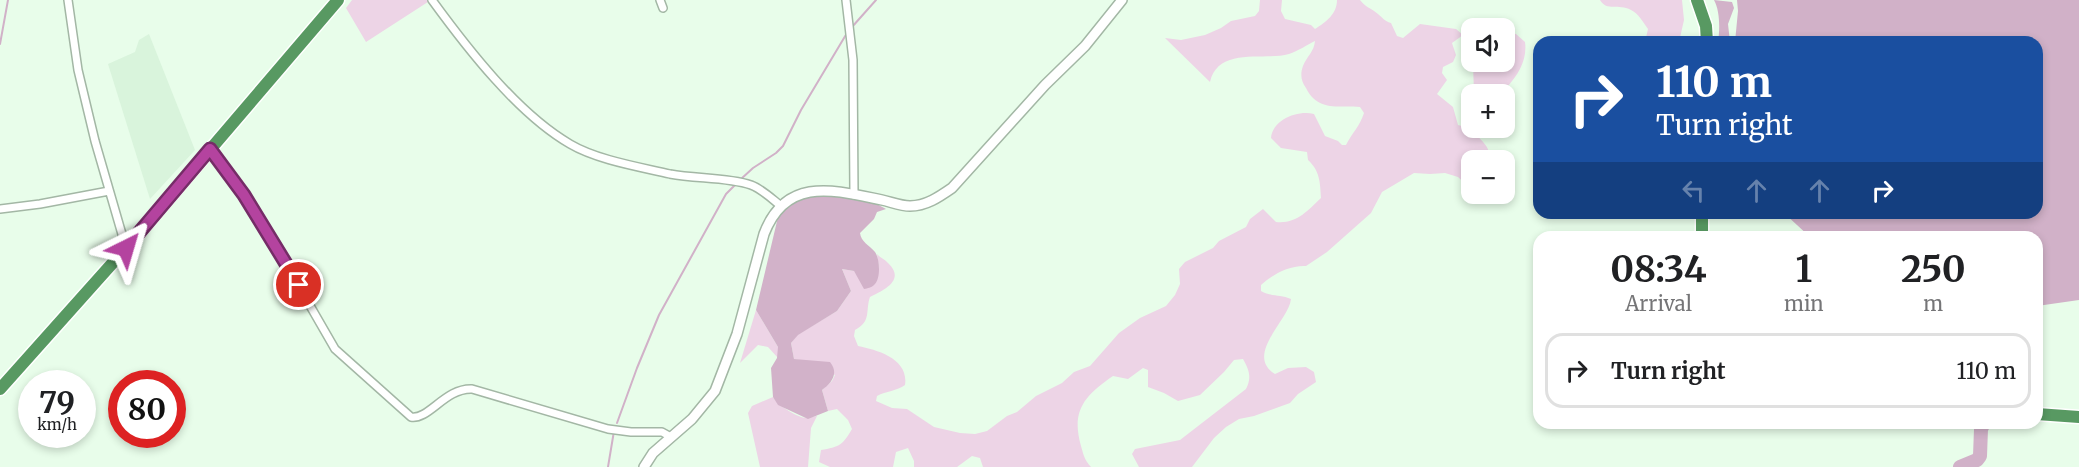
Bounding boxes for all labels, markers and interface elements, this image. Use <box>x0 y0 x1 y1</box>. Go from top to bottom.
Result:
map controls <box>1461 18 1515 204</box>
button: sound <box>1461 18 1515 72</box>
text: 110 m <box>1656 56 1772 108</box>
icon: right <box>1557 60 1635 138</box>
button: + <box>1461 84 1515 138</box>
text: Turn right <box>1656 108 1793 142</box>
button: − <box>1461 150 1515 204</box>
icon: left <box>1677 174 1710 207</box>
icon: ahead <box>1740 174 1773 207</box>
icon: ahead <box>1803 174 1836 207</box>
icon: right <box>1866 174 1899 207</box>
position arrow <box>94 216 158 280</box>
text: 08:34 <box>1610 247 1707 292</box>
text: 1 <box>1795 247 1812 292</box>
text: 250 <box>1901 247 1966 292</box>
pin <box>273 259 324 310</box>
icon: arrive <box>282 268 315 301</box>
text: Arrival <box>1625 291 1692 316</box>
text: min <box>1784 291 1824 316</box>
text: m <box>1923 291 1943 316</box>
icon: right <box>1560 354 1593 387</box>
text: Turn right <box>1611 357 1725 385</box>
text: 110 m <box>1957 357 2016 385</box>
speed limit sign: 80 <box>108 370 186 448</box>
text: 79 <box>39 383 75 421</box>
text: km/h <box>37 415 77 434</box>

